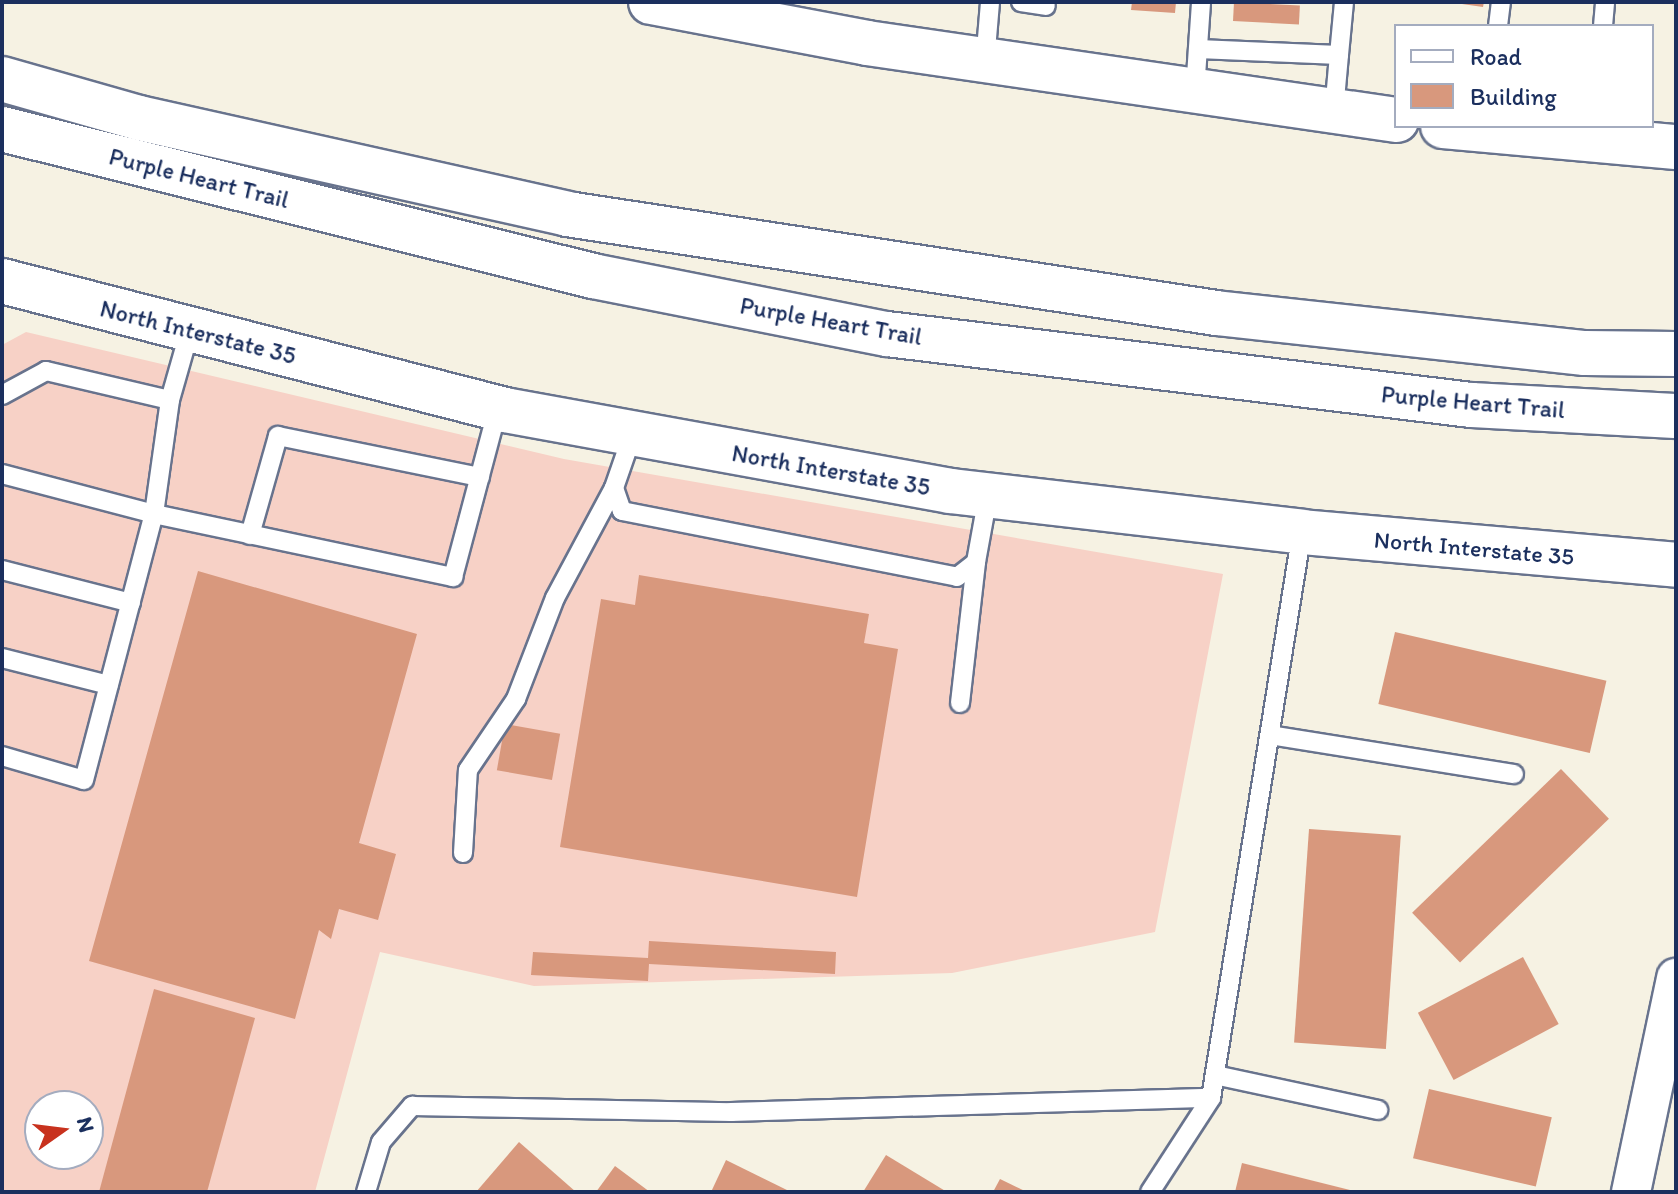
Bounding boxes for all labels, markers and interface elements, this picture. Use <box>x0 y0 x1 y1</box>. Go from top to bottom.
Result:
legend <box>1394 24 1654 128</box>
text: Road <box>1470 42 1522 71</box>
text: Building <box>1470 82 1557 111</box>
street label: Purple Heart Trail <box>107 142 291 214</box>
street label: Purple Heart Trail <box>739 291 923 351</box>
street label: North Interstate 35 <box>97 294 299 370</box>
street label: Purple Heart Trail <box>1381 380 1565 424</box>
street label: North Interstate 35 <box>730 438 932 502</box>
street label: North Interstate 35 <box>1373 525 1575 571</box>
north arrow <box>24 1090 104 1170</box>
text: N <box>71 1114 101 1135</box>

